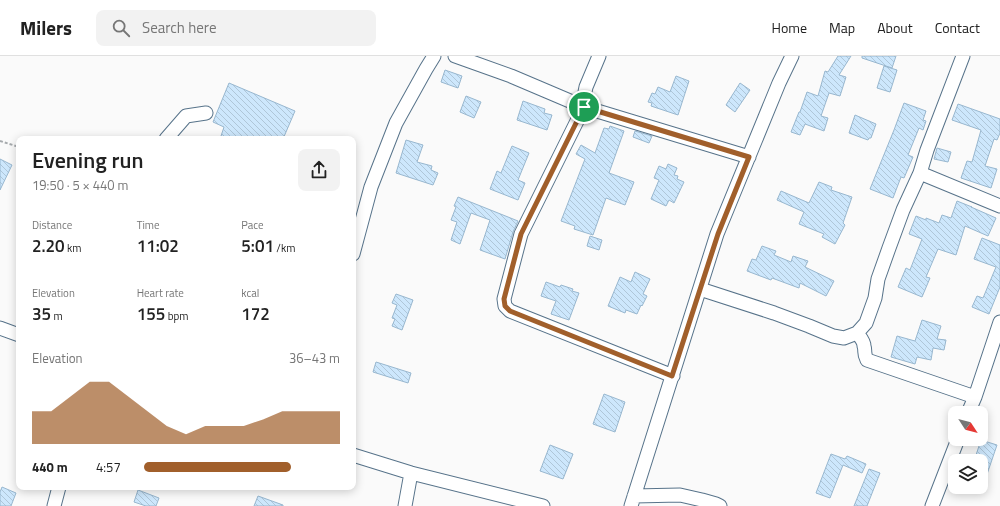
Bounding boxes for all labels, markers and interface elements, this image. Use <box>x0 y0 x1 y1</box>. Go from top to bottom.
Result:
search box <box>96 10 376 46</box>
text: Milers <box>20 13 72 42</box>
text: Search here <box>142 16 216 39</box>
icon: search <box>110 17 132 39</box>
text: Home <box>772 17 807 38</box>
text: Map <box>829 17 855 38</box>
text: About <box>877 17 913 38</box>
text: Contact <box>935 17 980 38</box>
pin <box>567 90 601 124</box>
icon: arrive <box>573 96 595 118</box>
text: Evening run <box>32 143 143 177</box>
button: share <box>298 149 340 191</box>
text: 19:50 · 5 × 440 m <box>32 175 128 195</box>
text: Distance <box>32 217 72 233</box>
text: Time <box>137 217 160 233</box>
text: Pace <box>241 217 264 233</box>
text: 2.20 <box>32 233 65 259</box>
text: 11:02 <box>137 233 179 259</box>
text: 5:01 <box>241 233 274 259</box>
text: km <box>65 240 82 256</box>
text: /km <box>274 240 295 256</box>
text: Elevation <box>32 285 75 301</box>
text: Heart rate <box>137 285 184 301</box>
text: kcal <box>241 285 259 301</box>
text: 35 <box>32 301 51 327</box>
text: 155 <box>137 301 165 327</box>
text: 172 <box>241 301 270 327</box>
text: m <box>51 308 63 324</box>
text: bpm <box>165 308 188 324</box>
text: Elevation <box>32 348 83 368</box>
text: 36–43 m <box>289 348 340 368</box>
north arrow <box>948 406 988 446</box>
map controls <box>948 406 988 494</box>
button: layers <box>948 454 988 494</box>
text: 440 m <box>32 457 68 477</box>
text: 4:57 <box>96 457 121 477</box>

